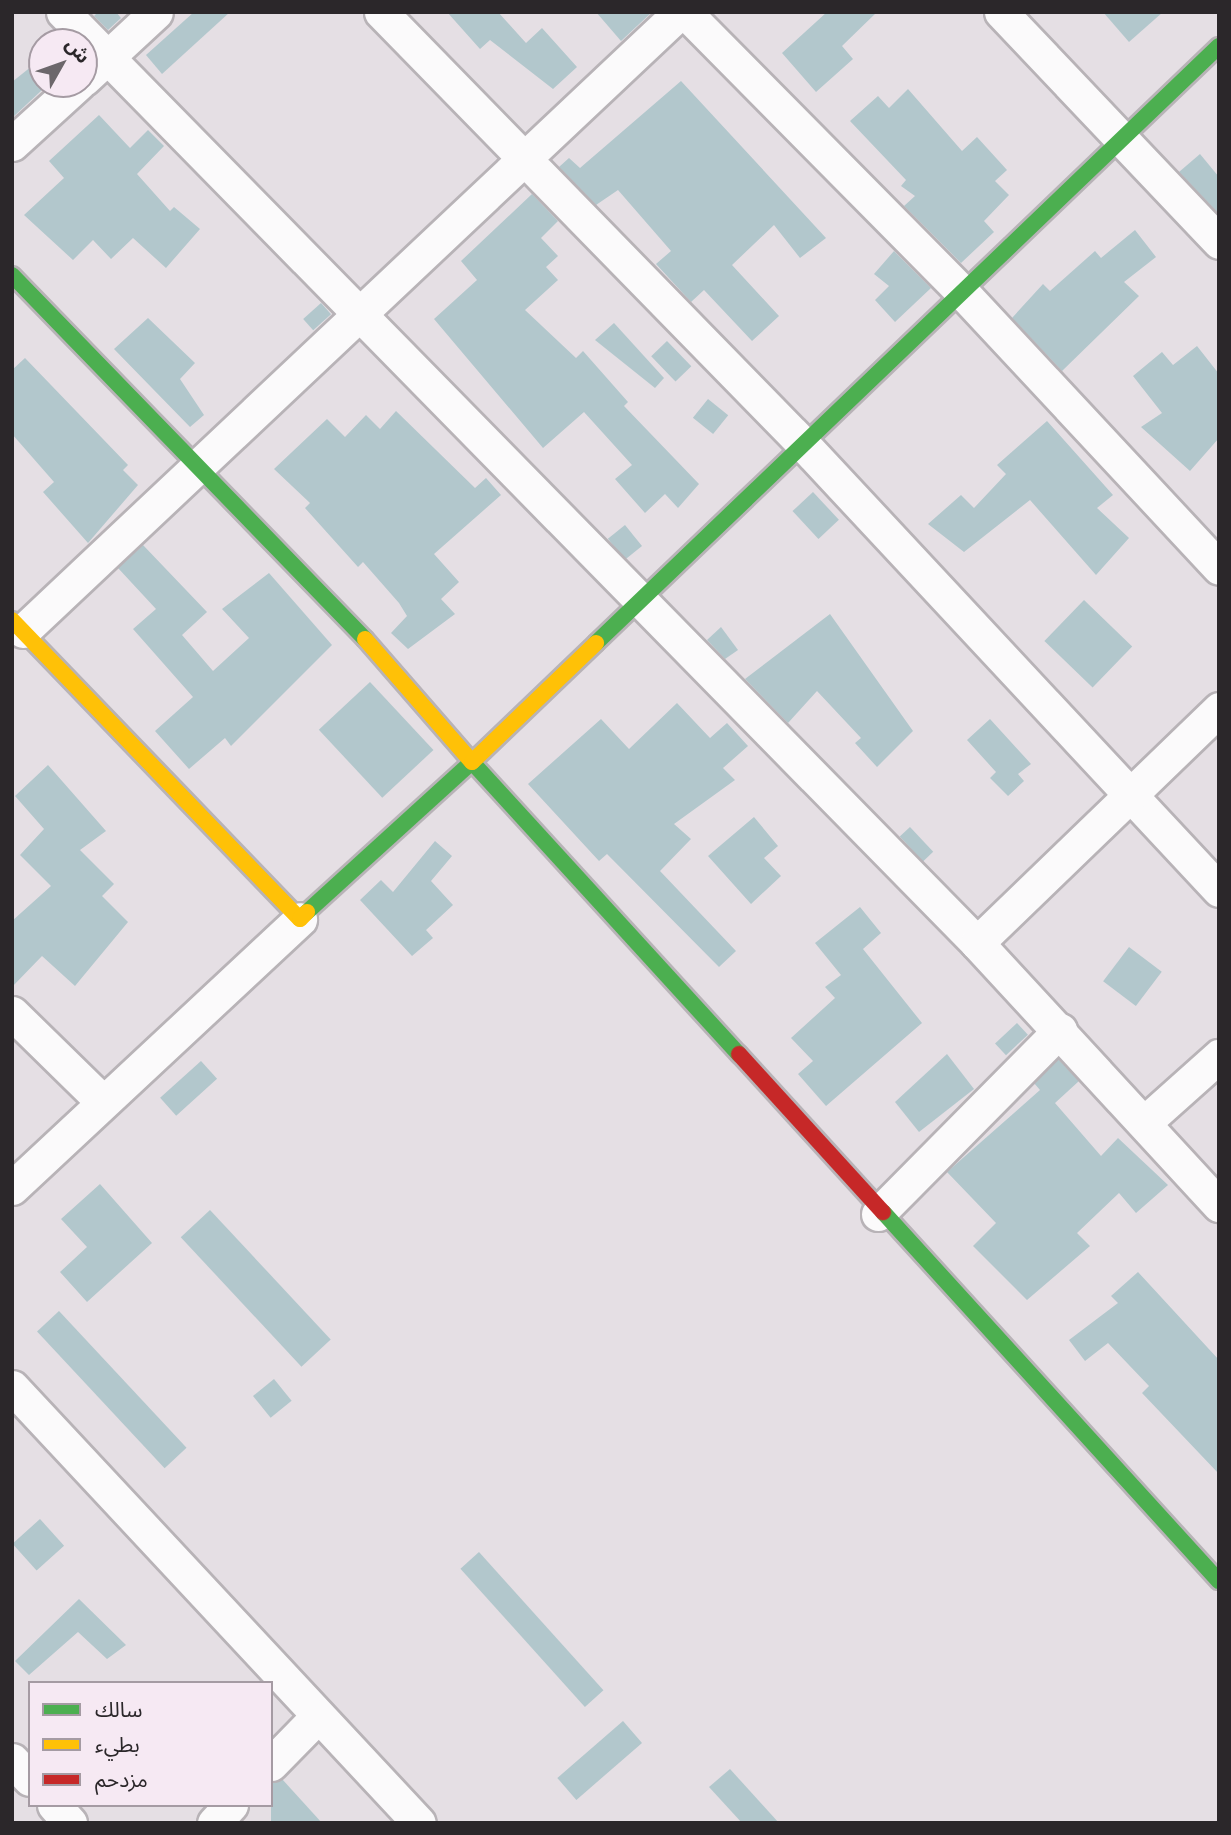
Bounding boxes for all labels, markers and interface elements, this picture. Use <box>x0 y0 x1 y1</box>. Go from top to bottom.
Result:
north arrow <box>28 28 98 98</box>
text: ش <box>61 33 95 68</box>
legend <box>28 1681 273 1807</box>
text: سالك <box>95 1697 142 1723</box>
text: بطيء <box>95 1732 140 1758</box>
text: مزدحم <box>95 1767 148 1793</box>

